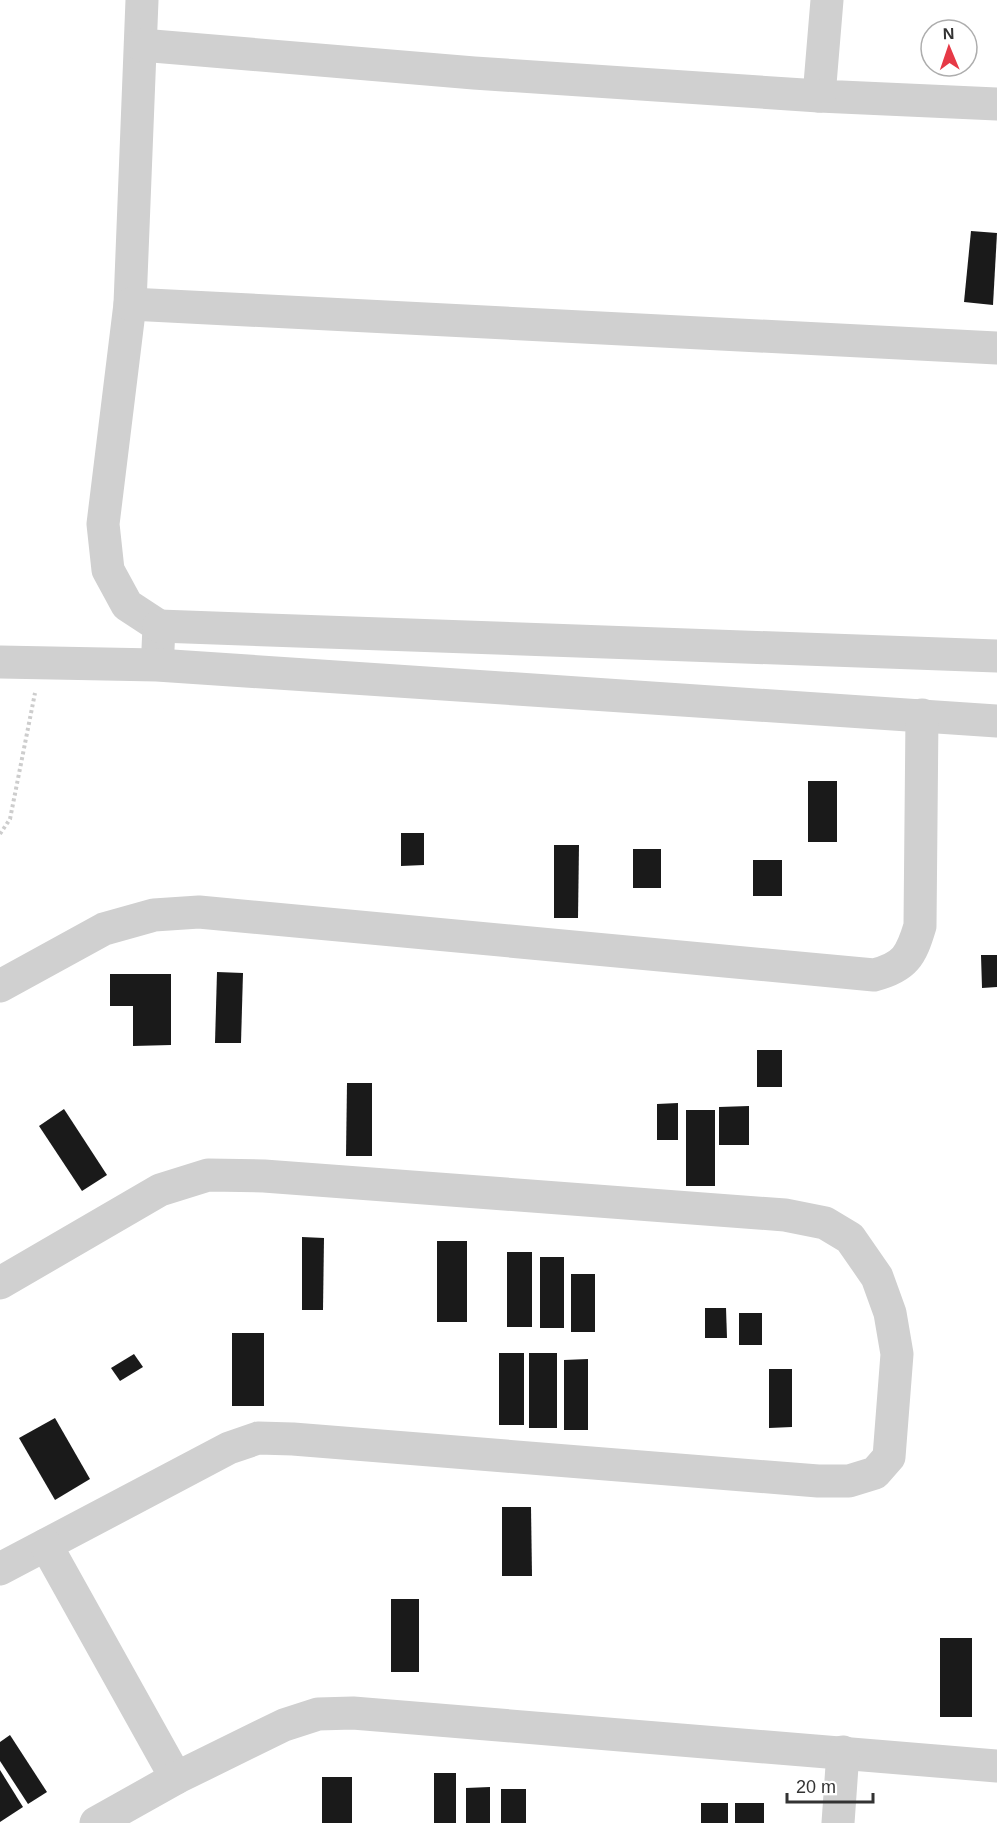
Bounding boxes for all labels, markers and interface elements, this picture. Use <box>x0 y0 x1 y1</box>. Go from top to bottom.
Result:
north arrow <box>919 18 979 78</box>
text: N <box>942 25 955 42</box>
scale bar <box>787 1766 872 1804</box>
text: 20 m <box>796 1777 836 1797</box>

